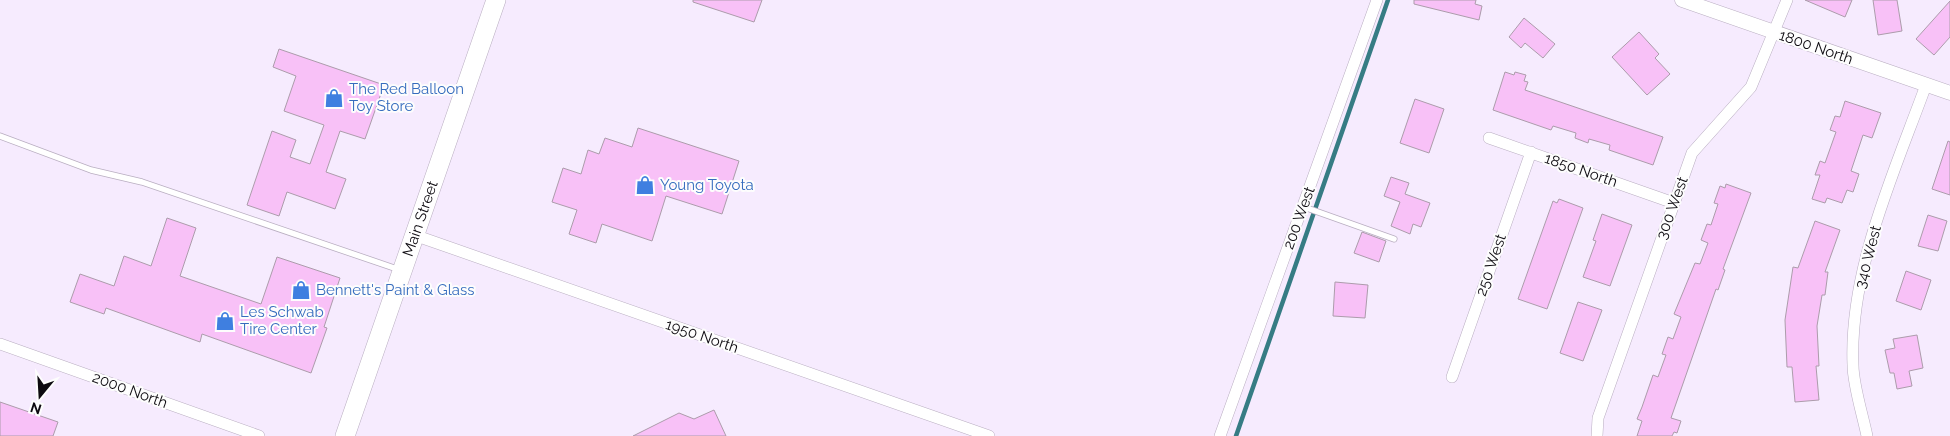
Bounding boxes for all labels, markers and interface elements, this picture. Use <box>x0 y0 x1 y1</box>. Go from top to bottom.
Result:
street label: 1800 North <box>1777 26 1855 68</box>
place label: The Red Balloon Toy Store <box>349 80 464 115</box>
shop icon: The Red Balloon Toy Store <box>323 87 345 109</box>
street label: 1850 North <box>1542 149 1620 191</box>
shop icon: Young Toyota <box>634 174 656 196</box>
street label: 300 West <box>1652 174 1692 242</box>
place label: Young Toyota <box>660 176 754 194</box>
street label: Main Street <box>399 178 442 259</box>
street label: 200 West <box>1279 184 1319 252</box>
street label: 340 West <box>1851 224 1885 290</box>
street label: 250 West <box>1472 232 1510 298</box>
shop icon: Bennett's Paint & Glass <box>290 279 312 301</box>
place label: Bennett's Paint & Glass <box>316 281 475 299</box>
place label: Les Schwab Tire Center <box>240 303 324 338</box>
shop icon: Les Schwab Tire Center <box>214 310 236 332</box>
street label: 1950 North <box>663 315 741 357</box>
street label: 2000 North <box>90 368 170 412</box>
north arrow <box>15 371 65 421</box>
text: N <box>28 399 44 418</box>

